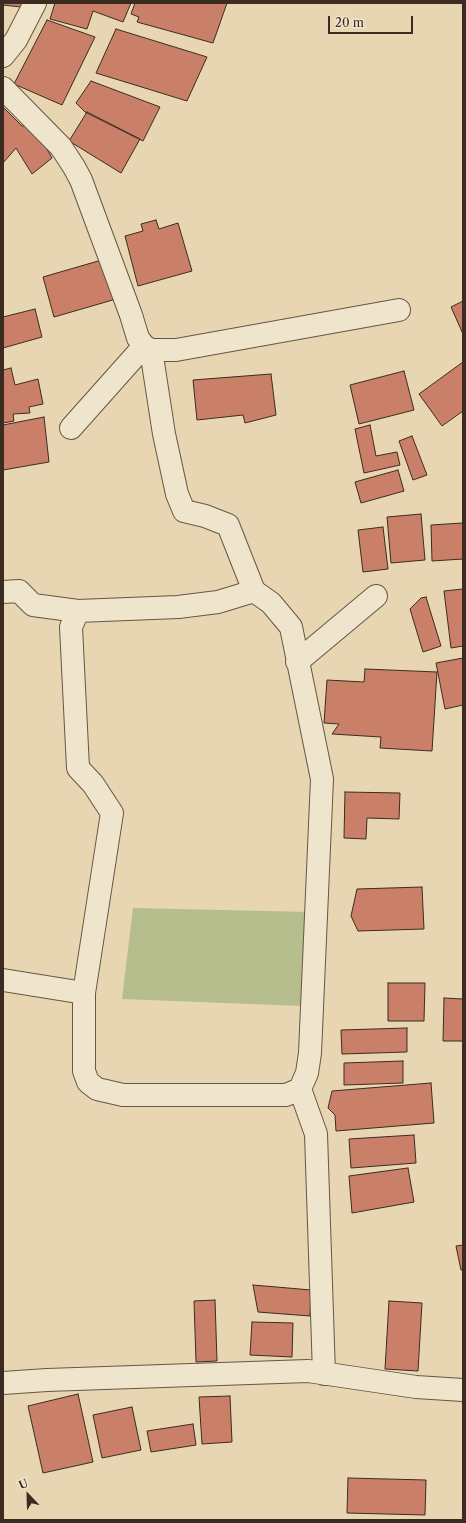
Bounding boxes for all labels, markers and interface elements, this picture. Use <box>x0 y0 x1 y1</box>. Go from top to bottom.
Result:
scale bar <box>330 8 415 34</box>
text: 20 m <box>335 15 364 30</box>
north arrow <box>8 1475 48 1515</box>
text: U <box>16 1476 30 1492</box>

